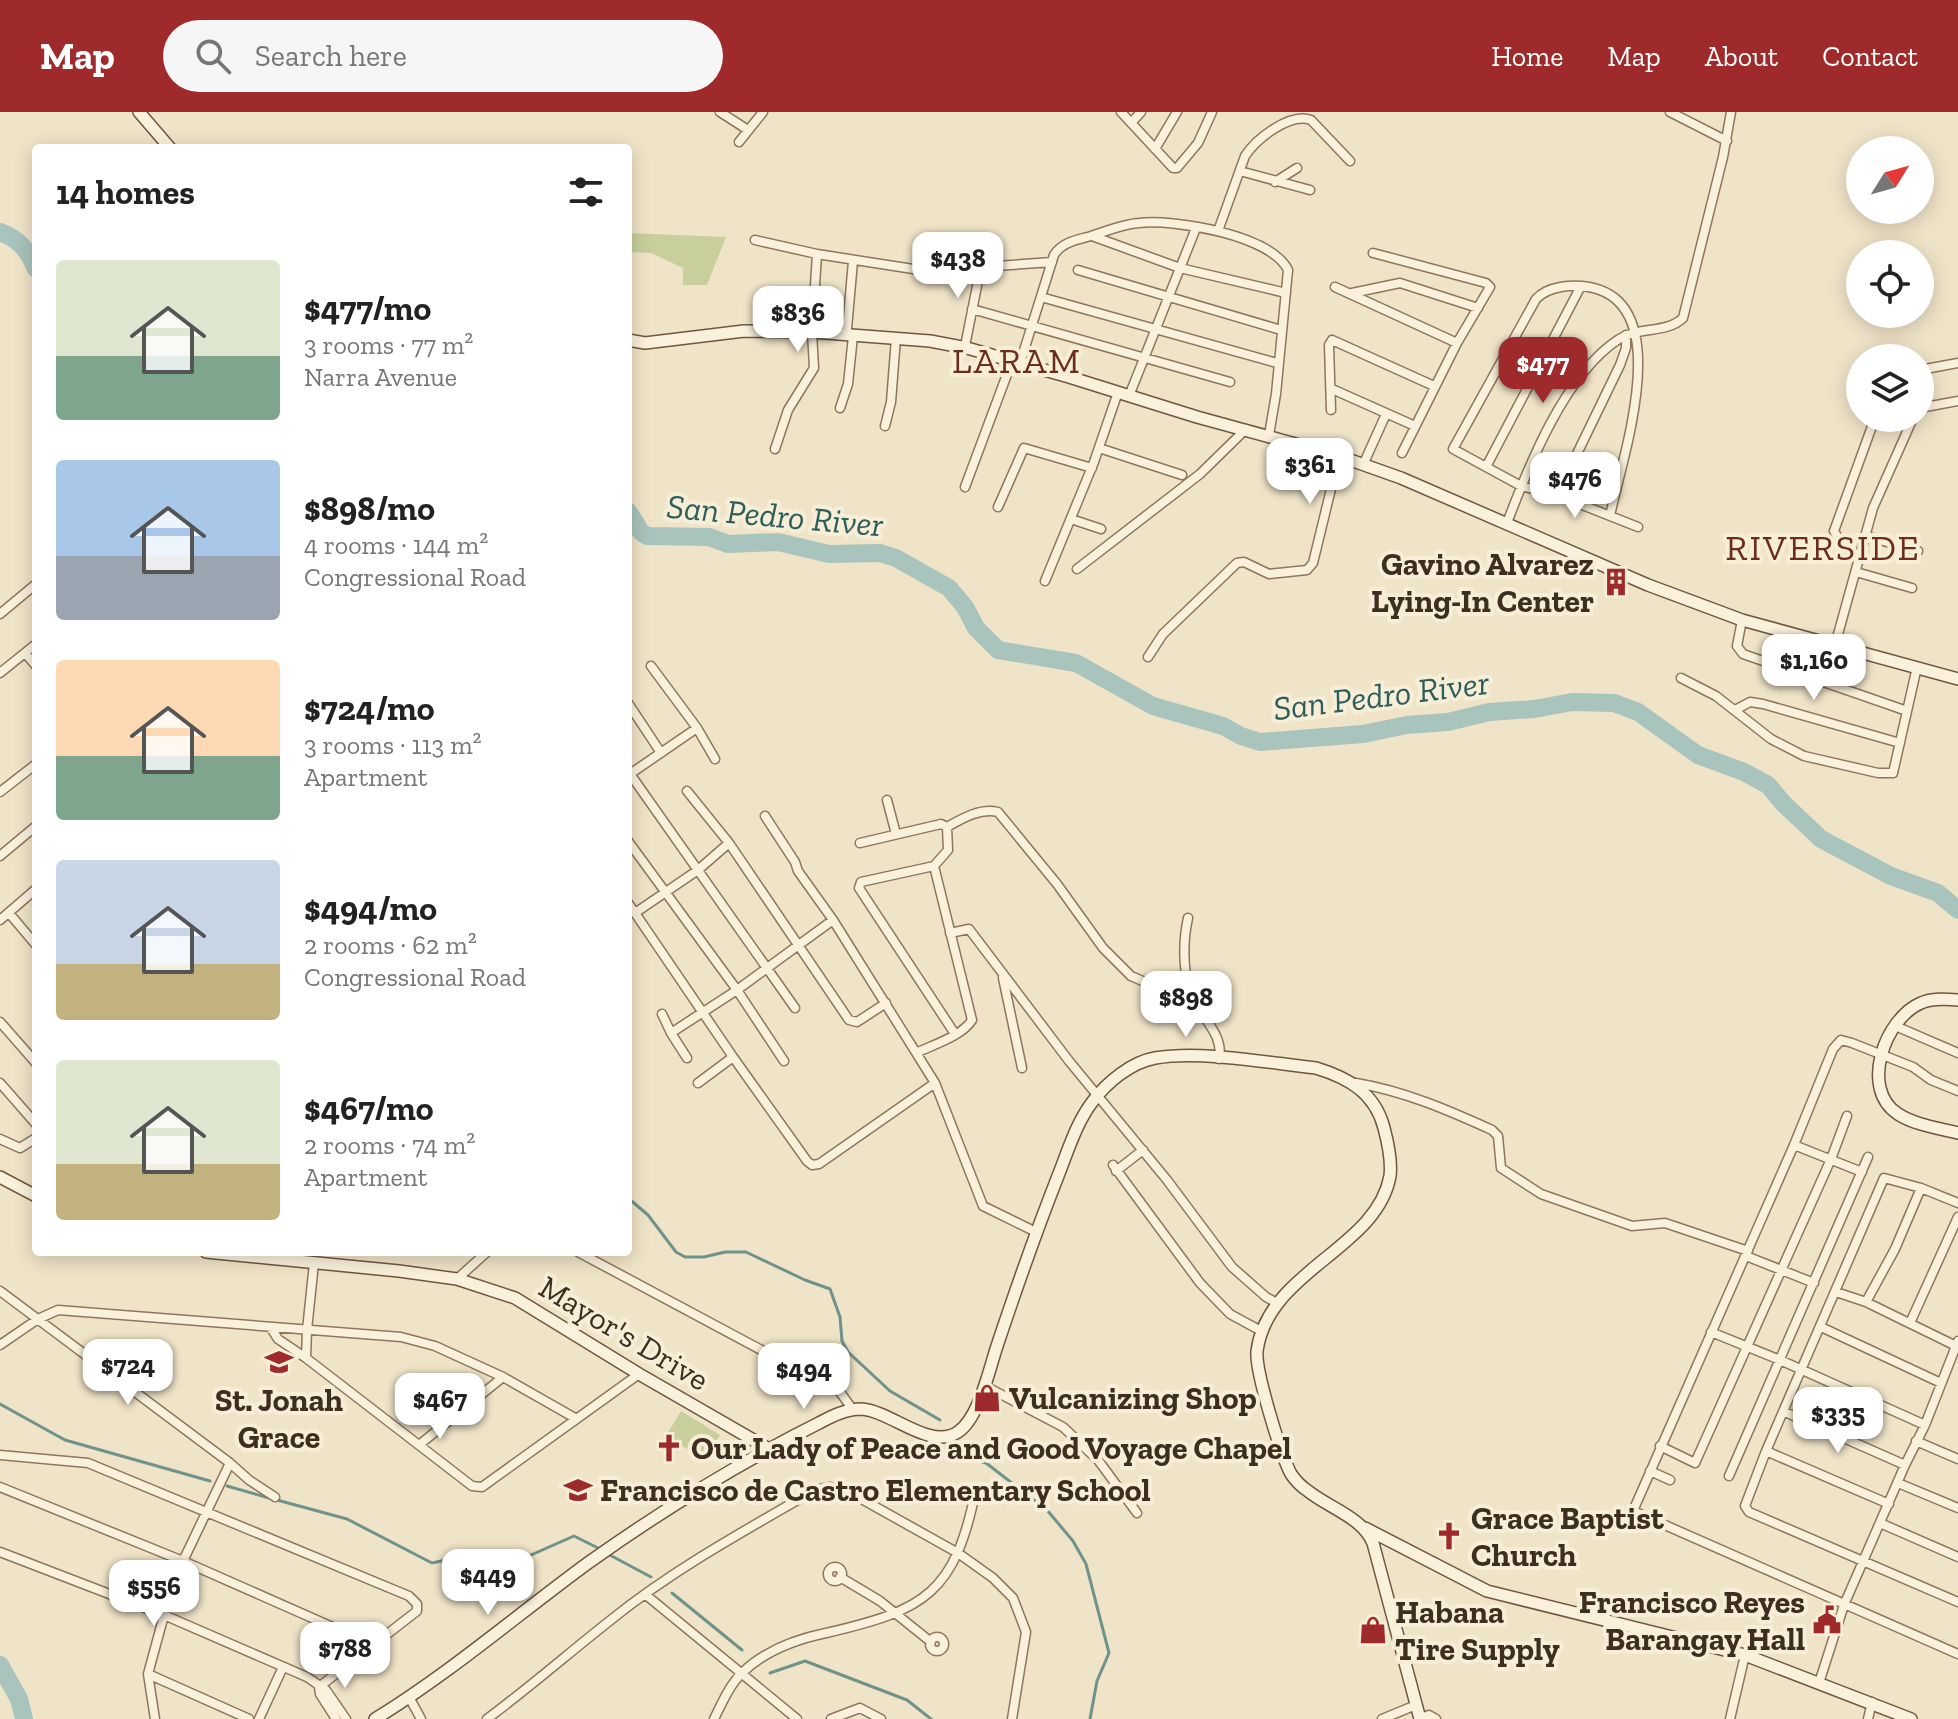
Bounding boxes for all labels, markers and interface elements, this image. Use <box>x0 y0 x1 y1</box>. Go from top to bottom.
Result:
search box <box>163 20 723 92</box>
text: Map <box>40 33 115 79</box>
icon: search <box>191 34 235 78</box>
text: Search here <box>255 38 407 74</box>
text: Home <box>1491 40 1563 73</box>
text: Map <box>1607 40 1661 73</box>
text: About <box>1705 40 1778 73</box>
text: Contact <box>1822 40 1918 73</box>
north arrow <box>1846 136 1934 224</box>
map controls <box>1846 136 1934 432</box>
icon: filters <box>564 170 608 214</box>
text: 14 homes <box>56 172 195 213</box>
pin: $438 <box>911 232 1005 300</box>
button: locate <box>1846 240 1934 328</box>
text: $438 <box>930 242 986 274</box>
pin: $836 <box>751 286 845 354</box>
text: $477/mo <box>304 288 431 329</box>
icon: home <box>120 292 216 388</box>
text: $836 <box>771 296 825 328</box>
text: 3 rooms · 77 m² <box>304 329 473 361</box>
pin: $477 <box>1496 337 1590 405</box>
district label: LARAM <box>952 339 1082 382</box>
button: layers <box>1846 344 1934 432</box>
text: $477 <box>1517 347 1569 379</box>
text: Narra Avenue <box>304 361 457 393</box>
pin: $361 <box>1263 438 1357 506</box>
text: $361 <box>1284 448 1336 480</box>
pin: $476 <box>1528 452 1622 520</box>
text: $476 <box>1548 462 1602 494</box>
water label: San Pedro River <box>665 486 885 545</box>
text: $898/mo <box>304 488 435 529</box>
icon: home <box>120 492 216 588</box>
district label: RIVERSIDE <box>1725 526 1921 569</box>
text: 4 rooms · 144 m² <box>304 529 488 561</box>
place label: Gavino Alvarez Lying-In Center <box>1371 545 1594 620</box>
text: Congressional Road <box>304 561 526 593</box>
building icon: Gavino Alvarez Lying-In Center <box>1601 567 1631 597</box>
pin: $1,160 <box>1749 634 1879 702</box>
text: $1,160 <box>1780 644 1848 676</box>
water label: San Pedro River <box>1271 662 1492 729</box>
text: $724/mo <box>304 688 435 729</box>
icon: home <box>120 692 216 788</box>
text: 3 rooms · 113 m² <box>304 729 482 761</box>
text: Apartment <box>304 761 427 793</box>
text: $494/mo <box>304 888 437 929</box>
icon: home <box>120 892 216 988</box>
text: 2 rooms · 62 m² <box>304 929 477 961</box>
text: Congressional Road <box>304 961 526 993</box>
pin: $898 <box>1139 971 1233 1039</box>
text: $898 <box>1159 981 1213 1013</box>
text: $467/mo <box>304 1088 433 1129</box>
icon: home <box>120 1092 216 1188</box>
text: 2 rooms · 74 m² <box>304 1129 475 1161</box>
text: Apartment <box>304 1161 427 1193</box>
street label: Mayor's Drive <box>532 1267 716 1399</box>
pin: $724 <box>81 1339 175 1407</box>
pin: $494 <box>757 1343 851 1411</box>
school or university icon: St. Jonah Grace <box>264 1347 294 1377</box>
text: $724 <box>101 1349 155 1381</box>
text: $494 <box>776 1353 832 1385</box>
pin: $467 <box>393 1373 487 1441</box>
place label: Vulcanizing Shop <box>1009 1379 1257 1417</box>
place label: St. Jonah Grace <box>215 1381 344 1456</box>
text: $467 <box>413 1383 467 1415</box>
shop icon: Vulcanizing Shop <box>972 1383 1002 1413</box>
pin: $335 <box>1791 1387 1885 1455</box>
text: $335 <box>1811 1397 1865 1429</box>
place label: Our Lady of Peace and Good Voyage Chapel <box>691 1429 1292 1467</box>
church icon: Our Lady of Peace and Good Voyage Chapel <box>654 1433 684 1463</box>
place label: Francisco de Castro Elementary School <box>600 1471 1151 1509</box>
school or university icon: Francisco de Castro Elementary School <box>563 1475 593 1505</box>
place label: Grace Baptist Church <box>1471 1499 1664 1574</box>
church icon: Grace Baptist Church <box>1434 1521 1464 1551</box>
pin: $449 <box>441 1549 535 1617</box>
text: $449 <box>460 1559 516 1591</box>
pin: $556 <box>107 1560 201 1628</box>
text: $556 <box>127 1570 181 1602</box>
place label: Francisco Reyes Barangay Hall <box>1579 1583 1805 1658</box>
place label: Habana Tire Supply <box>1395 1593 1560 1668</box>
public building icon: Francisco Reyes Barangay Hall <box>1812 1605 1842 1635</box>
shop icon: Habana Tire Supply <box>1358 1615 1388 1645</box>
pin: $788 <box>298 1622 392 1690</box>
text: $788 <box>318 1632 372 1664</box>

